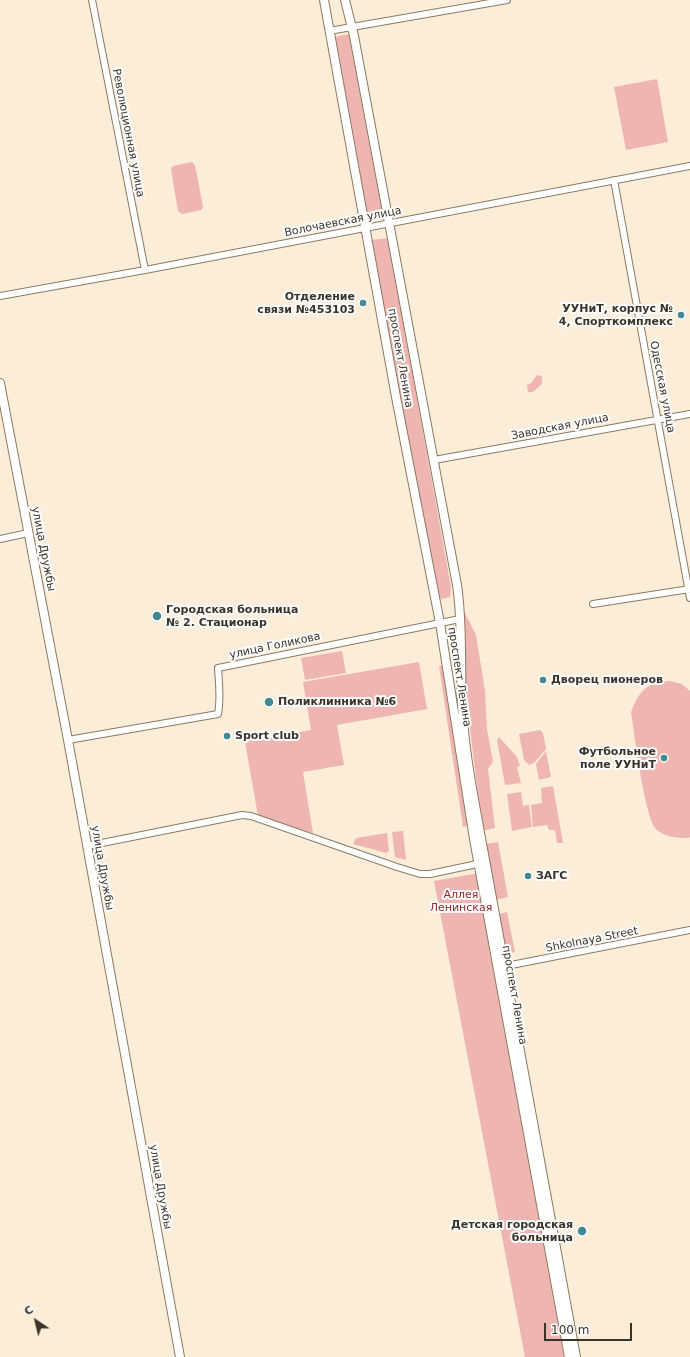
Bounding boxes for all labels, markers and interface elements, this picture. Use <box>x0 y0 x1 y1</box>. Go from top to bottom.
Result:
street label: Революционная улица <box>109 68 147 198</box>
street label: Волочаевская улица <box>283 204 403 240</box>
place label: Отделение связи №453103 <box>257 290 355 316</box>
marker: Отделение связи №453103 <box>358 298 368 308</box>
place label: УУНиТ, корпус № 4, Спорткомплекс <box>559 302 673 328</box>
street label: проспект Ленина <box>385 307 415 409</box>
marker: УУНиТ, корпус № 4, Спорткомплекс <box>676 310 686 320</box>
street label: Одесская улица <box>647 340 677 434</box>
street label: Заводская улица <box>510 411 610 443</box>
street label: улица Дружбы <box>28 506 58 592</box>
place label: Городская больница № 2. Стационар <box>166 603 298 629</box>
marker: Городская больница № 2. Стационар <box>151 610 163 622</box>
street label: проспект Ленина <box>445 626 473 728</box>
street label: улица Голикова <box>228 630 322 662</box>
place label: Дворец пионеров <box>551 673 663 687</box>
marker: Дворец пионеров <box>538 675 548 685</box>
place label: Поликлинника №6 <box>278 695 396 709</box>
marker: Поликлинника №6 <box>263 696 275 708</box>
place label: Sport club <box>235 729 299 743</box>
marker: Sport club <box>222 731 232 741</box>
place label: Футбольное поле УУНиТ <box>579 745 656 771</box>
marker: Футбольное поле УУНиТ <box>659 753 669 763</box>
street label: улица Дружбы <box>88 825 116 911</box>
place label: ЗАГС <box>536 869 567 883</box>
marker: ЗАГС <box>523 871 533 881</box>
park label: Аллея Ленинская <box>430 888 492 914</box>
street label: Shkolnaya Street <box>545 925 639 955</box>
street label: проспект Ленина <box>499 944 529 1046</box>
street label: улица Дружбы <box>146 1144 174 1230</box>
place label: Детская городская больница <box>451 1218 573 1244</box>
marker: Детская городская больница <box>576 1225 588 1237</box>
north arrow <box>16 1301 56 1341</box>
text: С <box>22 1303 36 1318</box>
scale bar <box>546 1315 634 1341</box>
text: 100 m <box>551 1323 589 1337</box>

